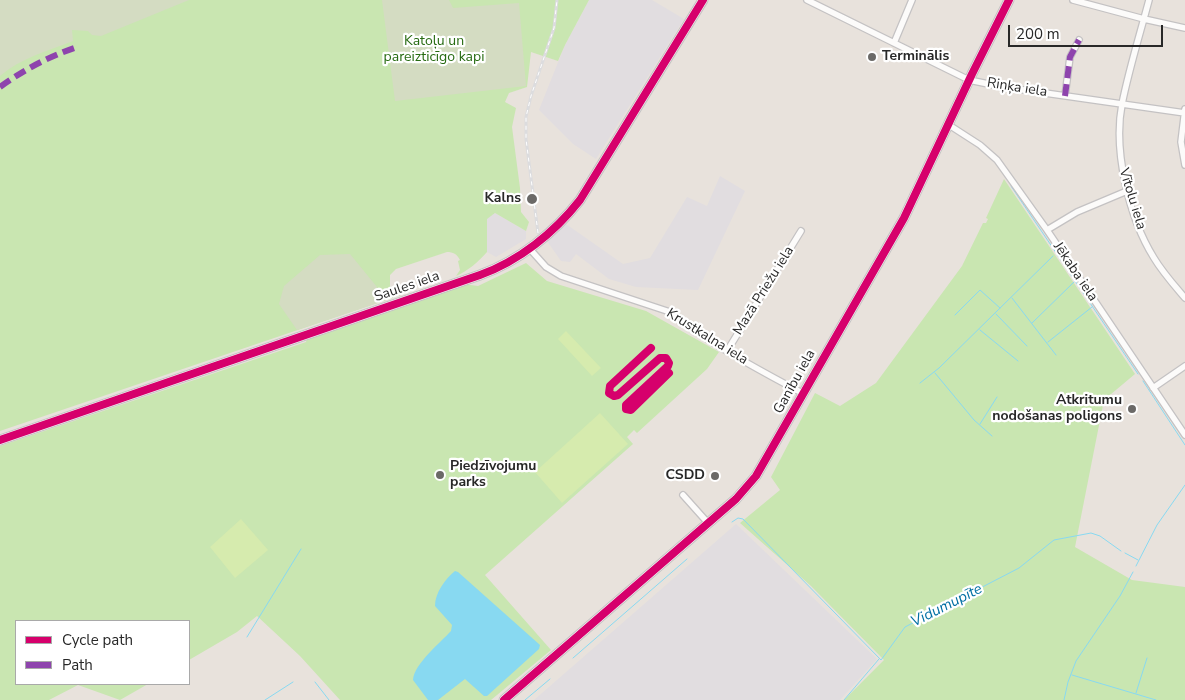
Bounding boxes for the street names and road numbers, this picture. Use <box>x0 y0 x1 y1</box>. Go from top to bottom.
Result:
street label: Riņķa iela <box>986 75 1048 101</box>
street label: Vītolu iela <box>1115 166 1149 232</box>
street label: Jēkaba iela <box>1049 239 1101 305</box>
street label: Mazā Priežu iela <box>730 244 798 338</box>
street label: Saules iela <box>372 268 442 306</box>
street label: Krustkalna iela <box>663 305 751 369</box>
street label: Ganību iela <box>771 347 819 417</box>

